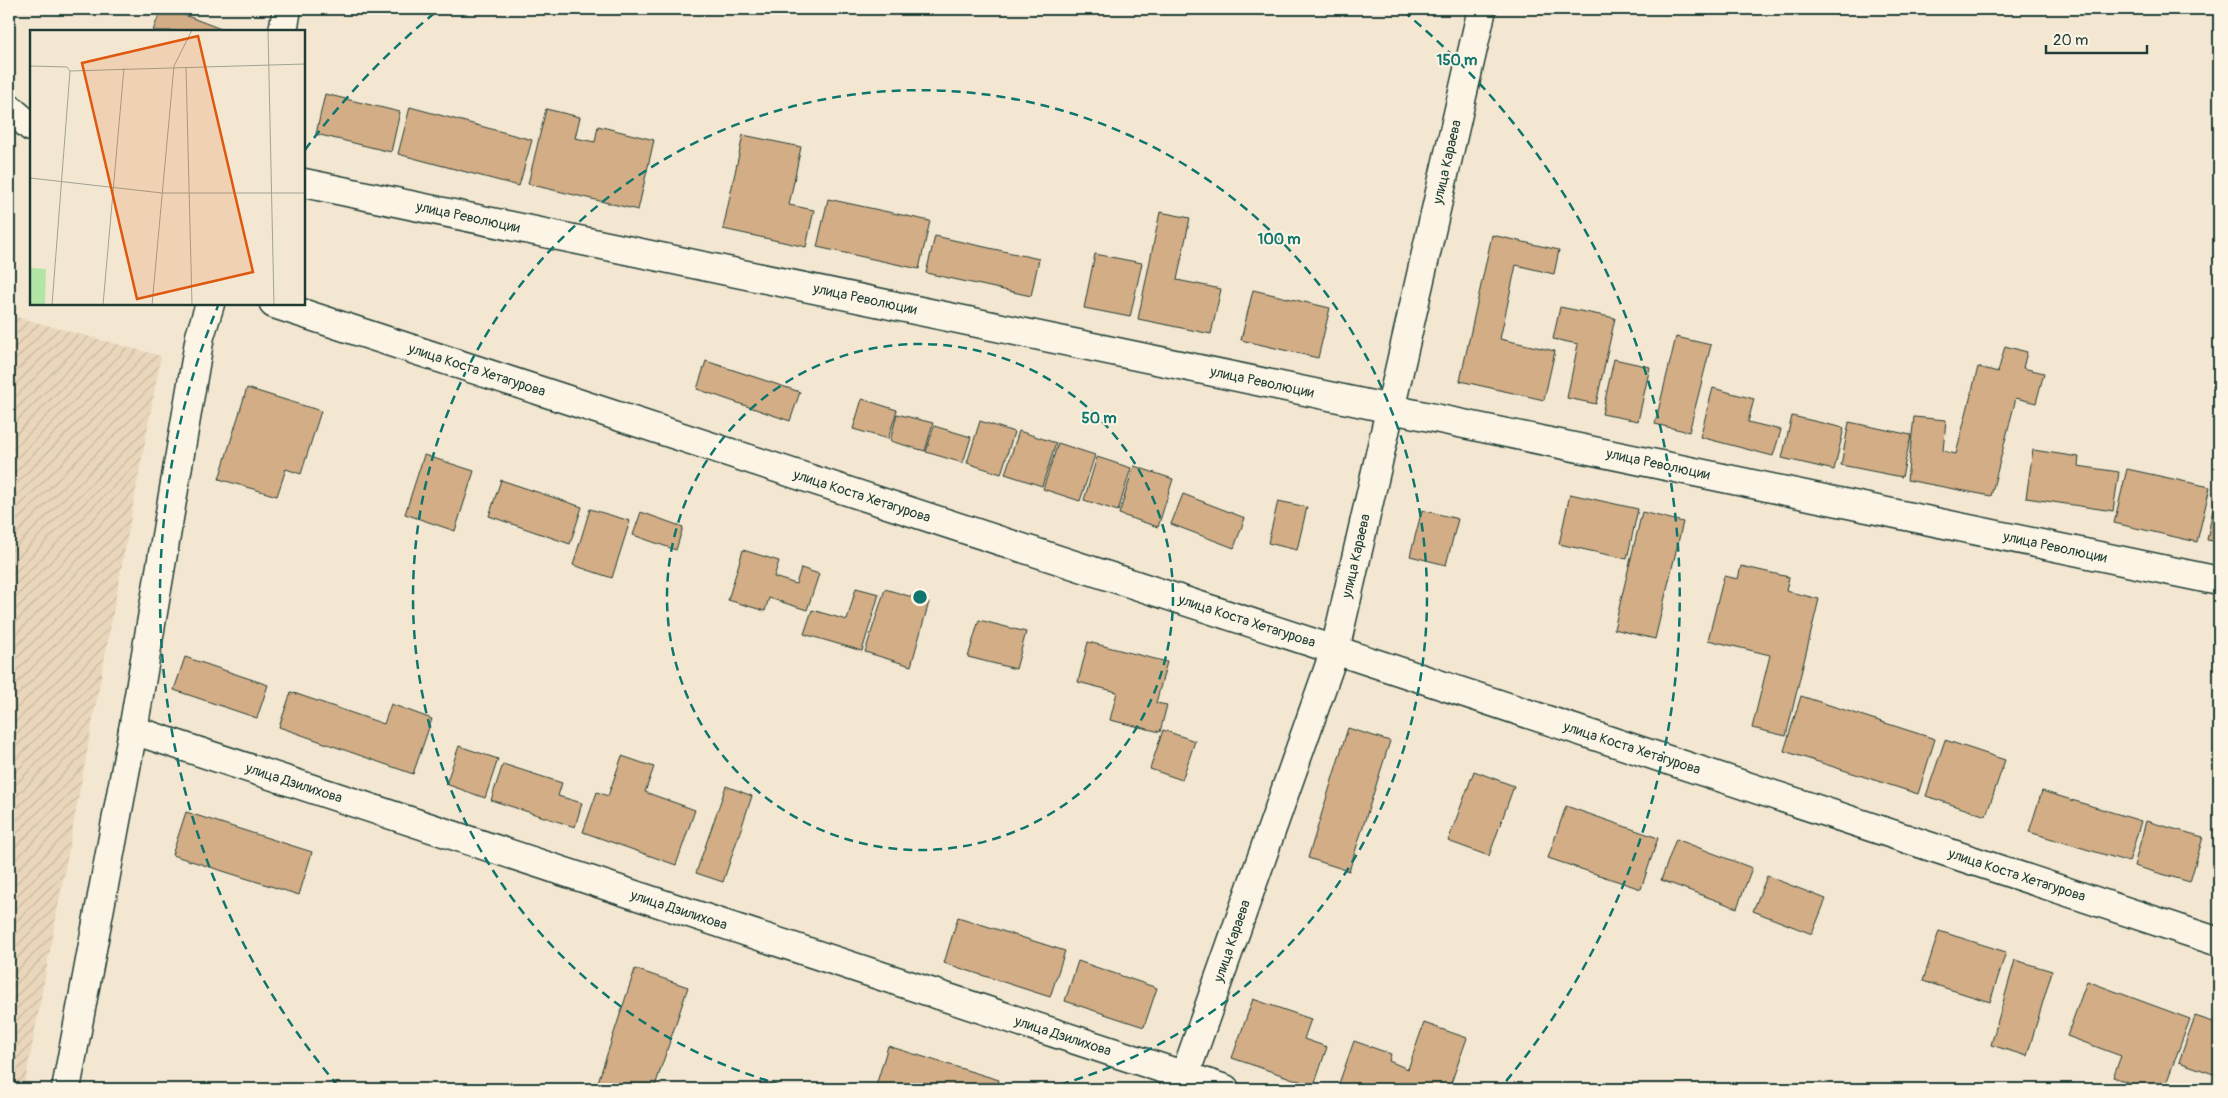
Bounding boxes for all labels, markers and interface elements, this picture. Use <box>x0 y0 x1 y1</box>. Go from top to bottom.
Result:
scale bar <box>2046 22 2147 54</box>
inset map <box>30 30 305 305</box>
text: 20 m <box>2053 31 2088 50</box>
text: 150 m <box>1437 51 1477 70</box>
street label: улица Караева <box>1429 118 1465 207</box>
street label: улица Революции <box>414 197 521 236</box>
text: 100 m <box>1258 230 1300 249</box>
street label: улица Революции <box>811 279 918 318</box>
street label: улица Коста Хетагурова <box>405 339 548 400</box>
street label: улица Революции <box>1208 362 1315 401</box>
text: 50 m <box>1082 409 1116 428</box>
street label: улица Революции <box>1604 444 1711 483</box>
street label: улица Коста Хетагурова <box>790 465 933 526</box>
street label: улица Караева <box>1338 512 1374 601</box>
street label: улица Революции <box>2001 527 2108 566</box>
centre of rings <box>911 588 929 606</box>
street label: улица Коста Хетагурова <box>1175 590 1318 651</box>
street label: улица Коста Хетагурова <box>1560 717 1703 778</box>
street label: улица Дзилихова <box>242 759 345 807</box>
street label: улица Коста Хетагурова <box>1945 844 2088 905</box>
street label: улица Дзилихова <box>627 886 730 934</box>
street label: улица Караева <box>1210 898 1254 985</box>
street label: улица Дзилихова <box>1011 1012 1114 1060</box>

